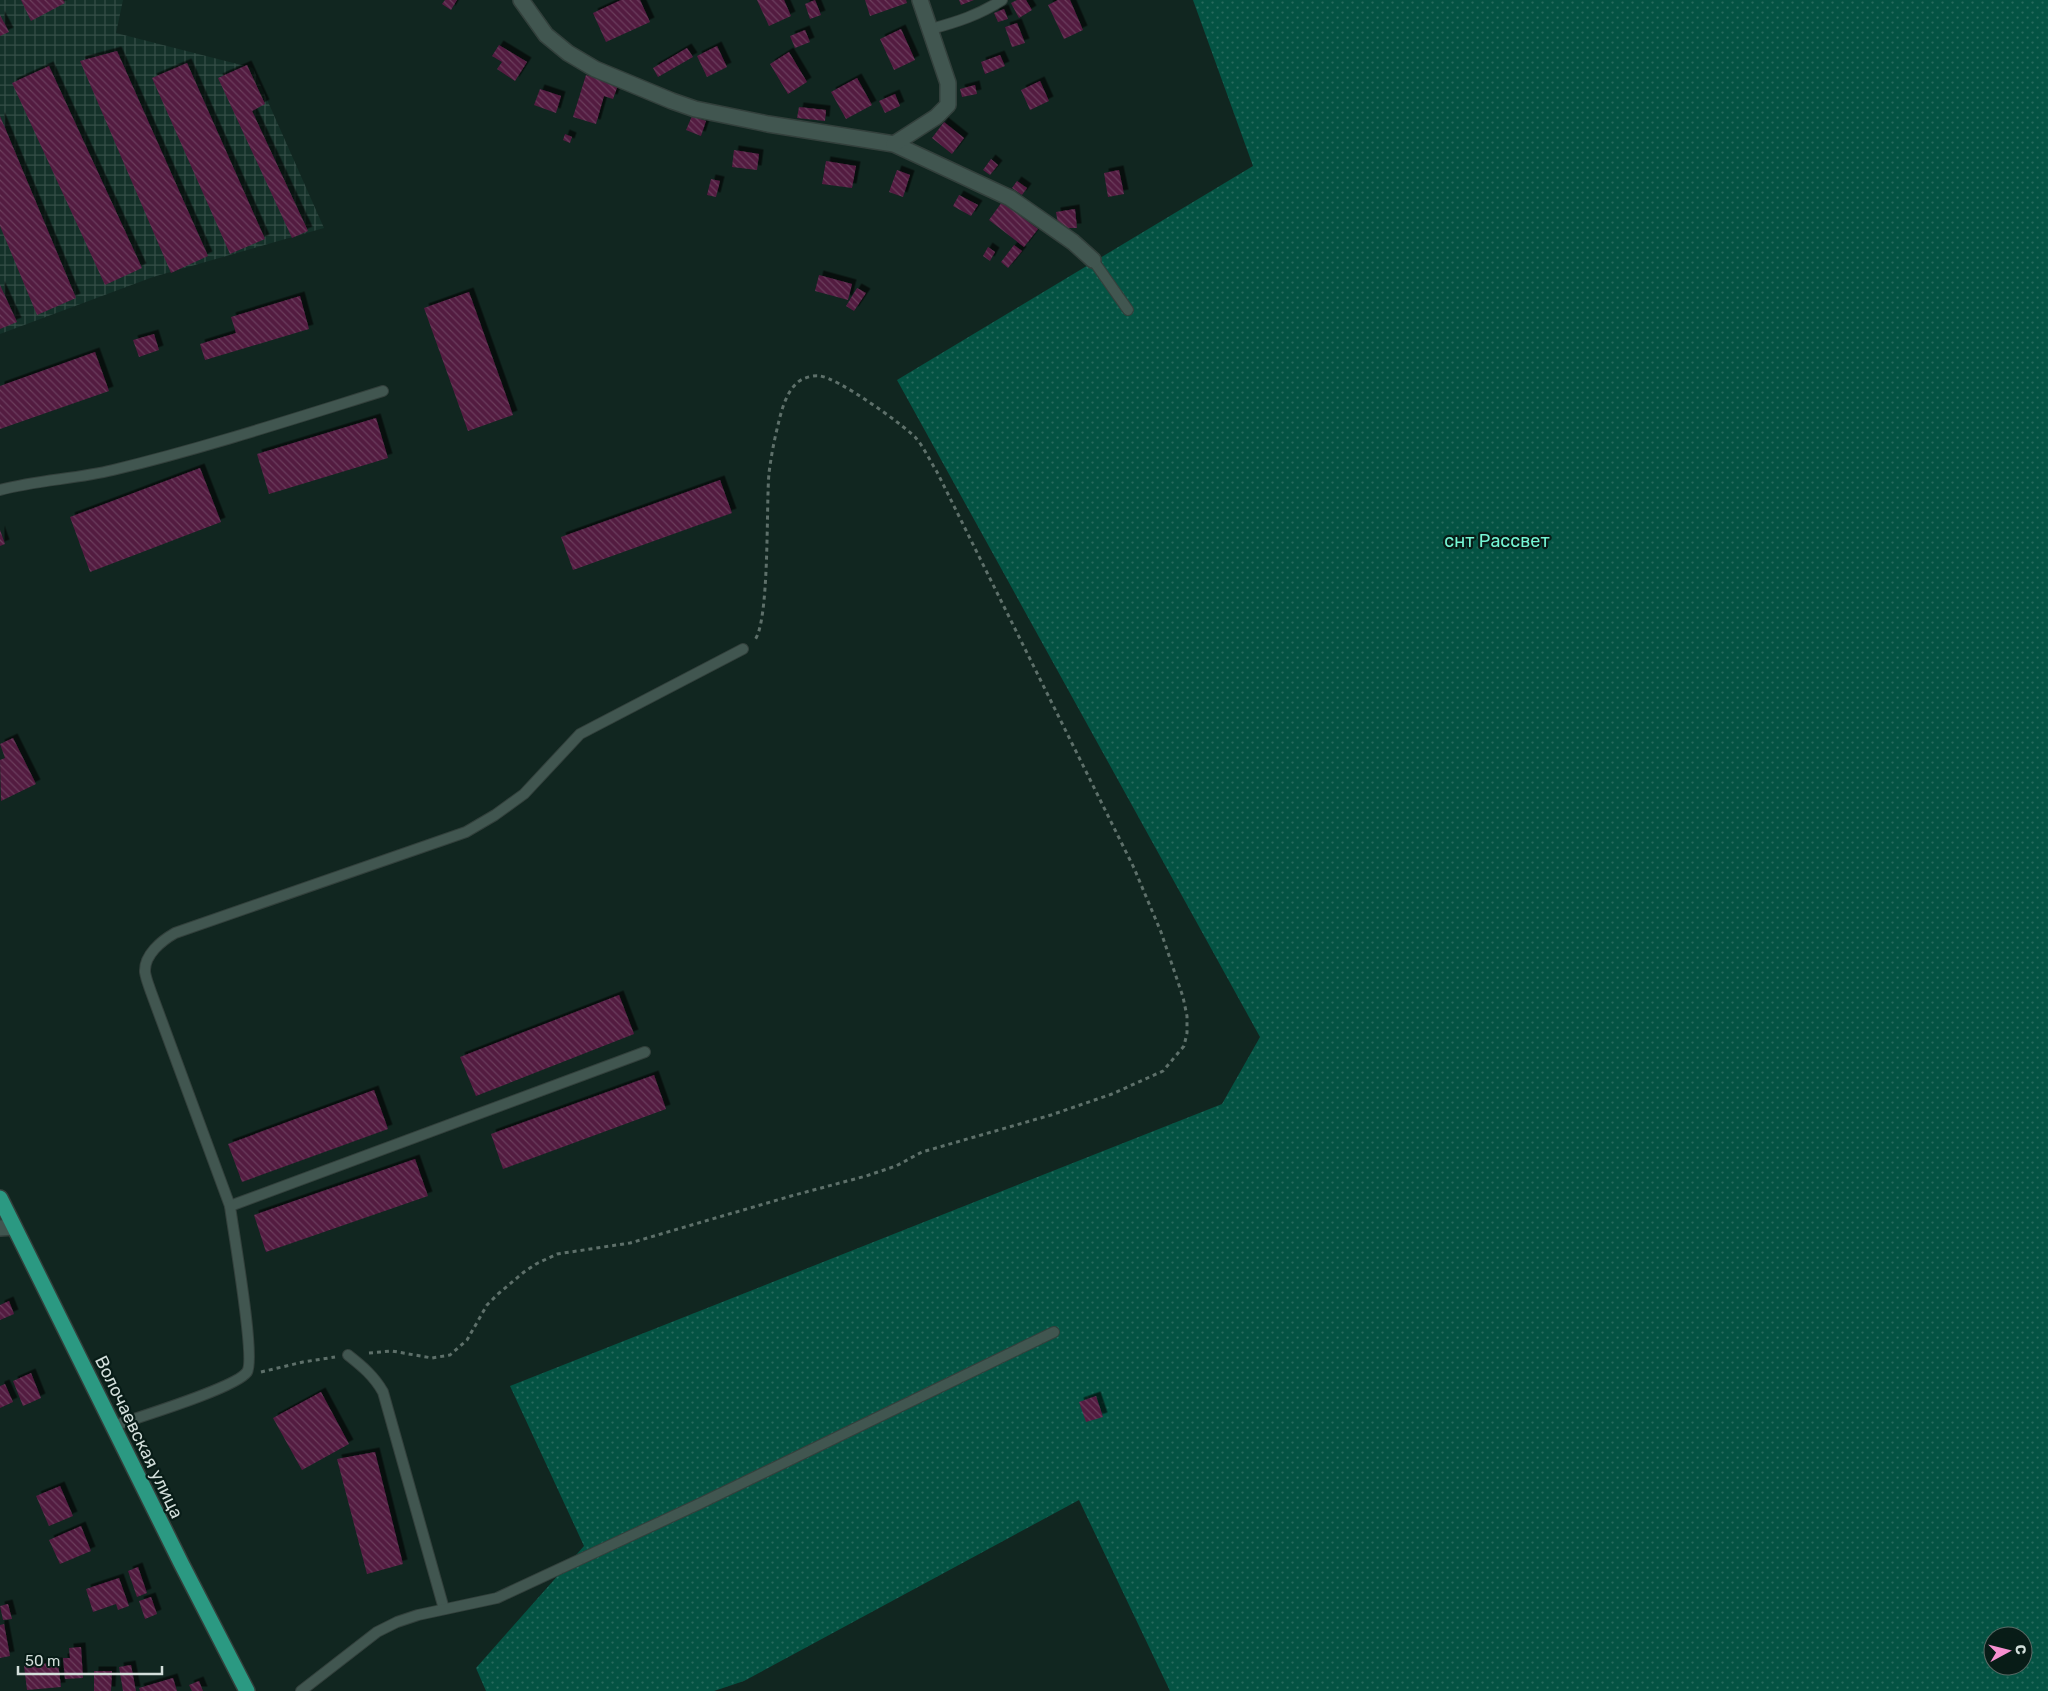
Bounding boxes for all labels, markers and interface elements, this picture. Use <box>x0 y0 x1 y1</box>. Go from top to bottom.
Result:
park label: снт Рассвет <box>1444 530 1550 552</box>
street label: Волочаевская улица <box>90 1352 188 1522</box>
north arrow <box>1983 1626 2033 1676</box>
scale bar <box>18 1644 161 1676</box>
text: С <box>2011 1644 2029 1656</box>
text: 50 m <box>25 1652 60 1670</box>

